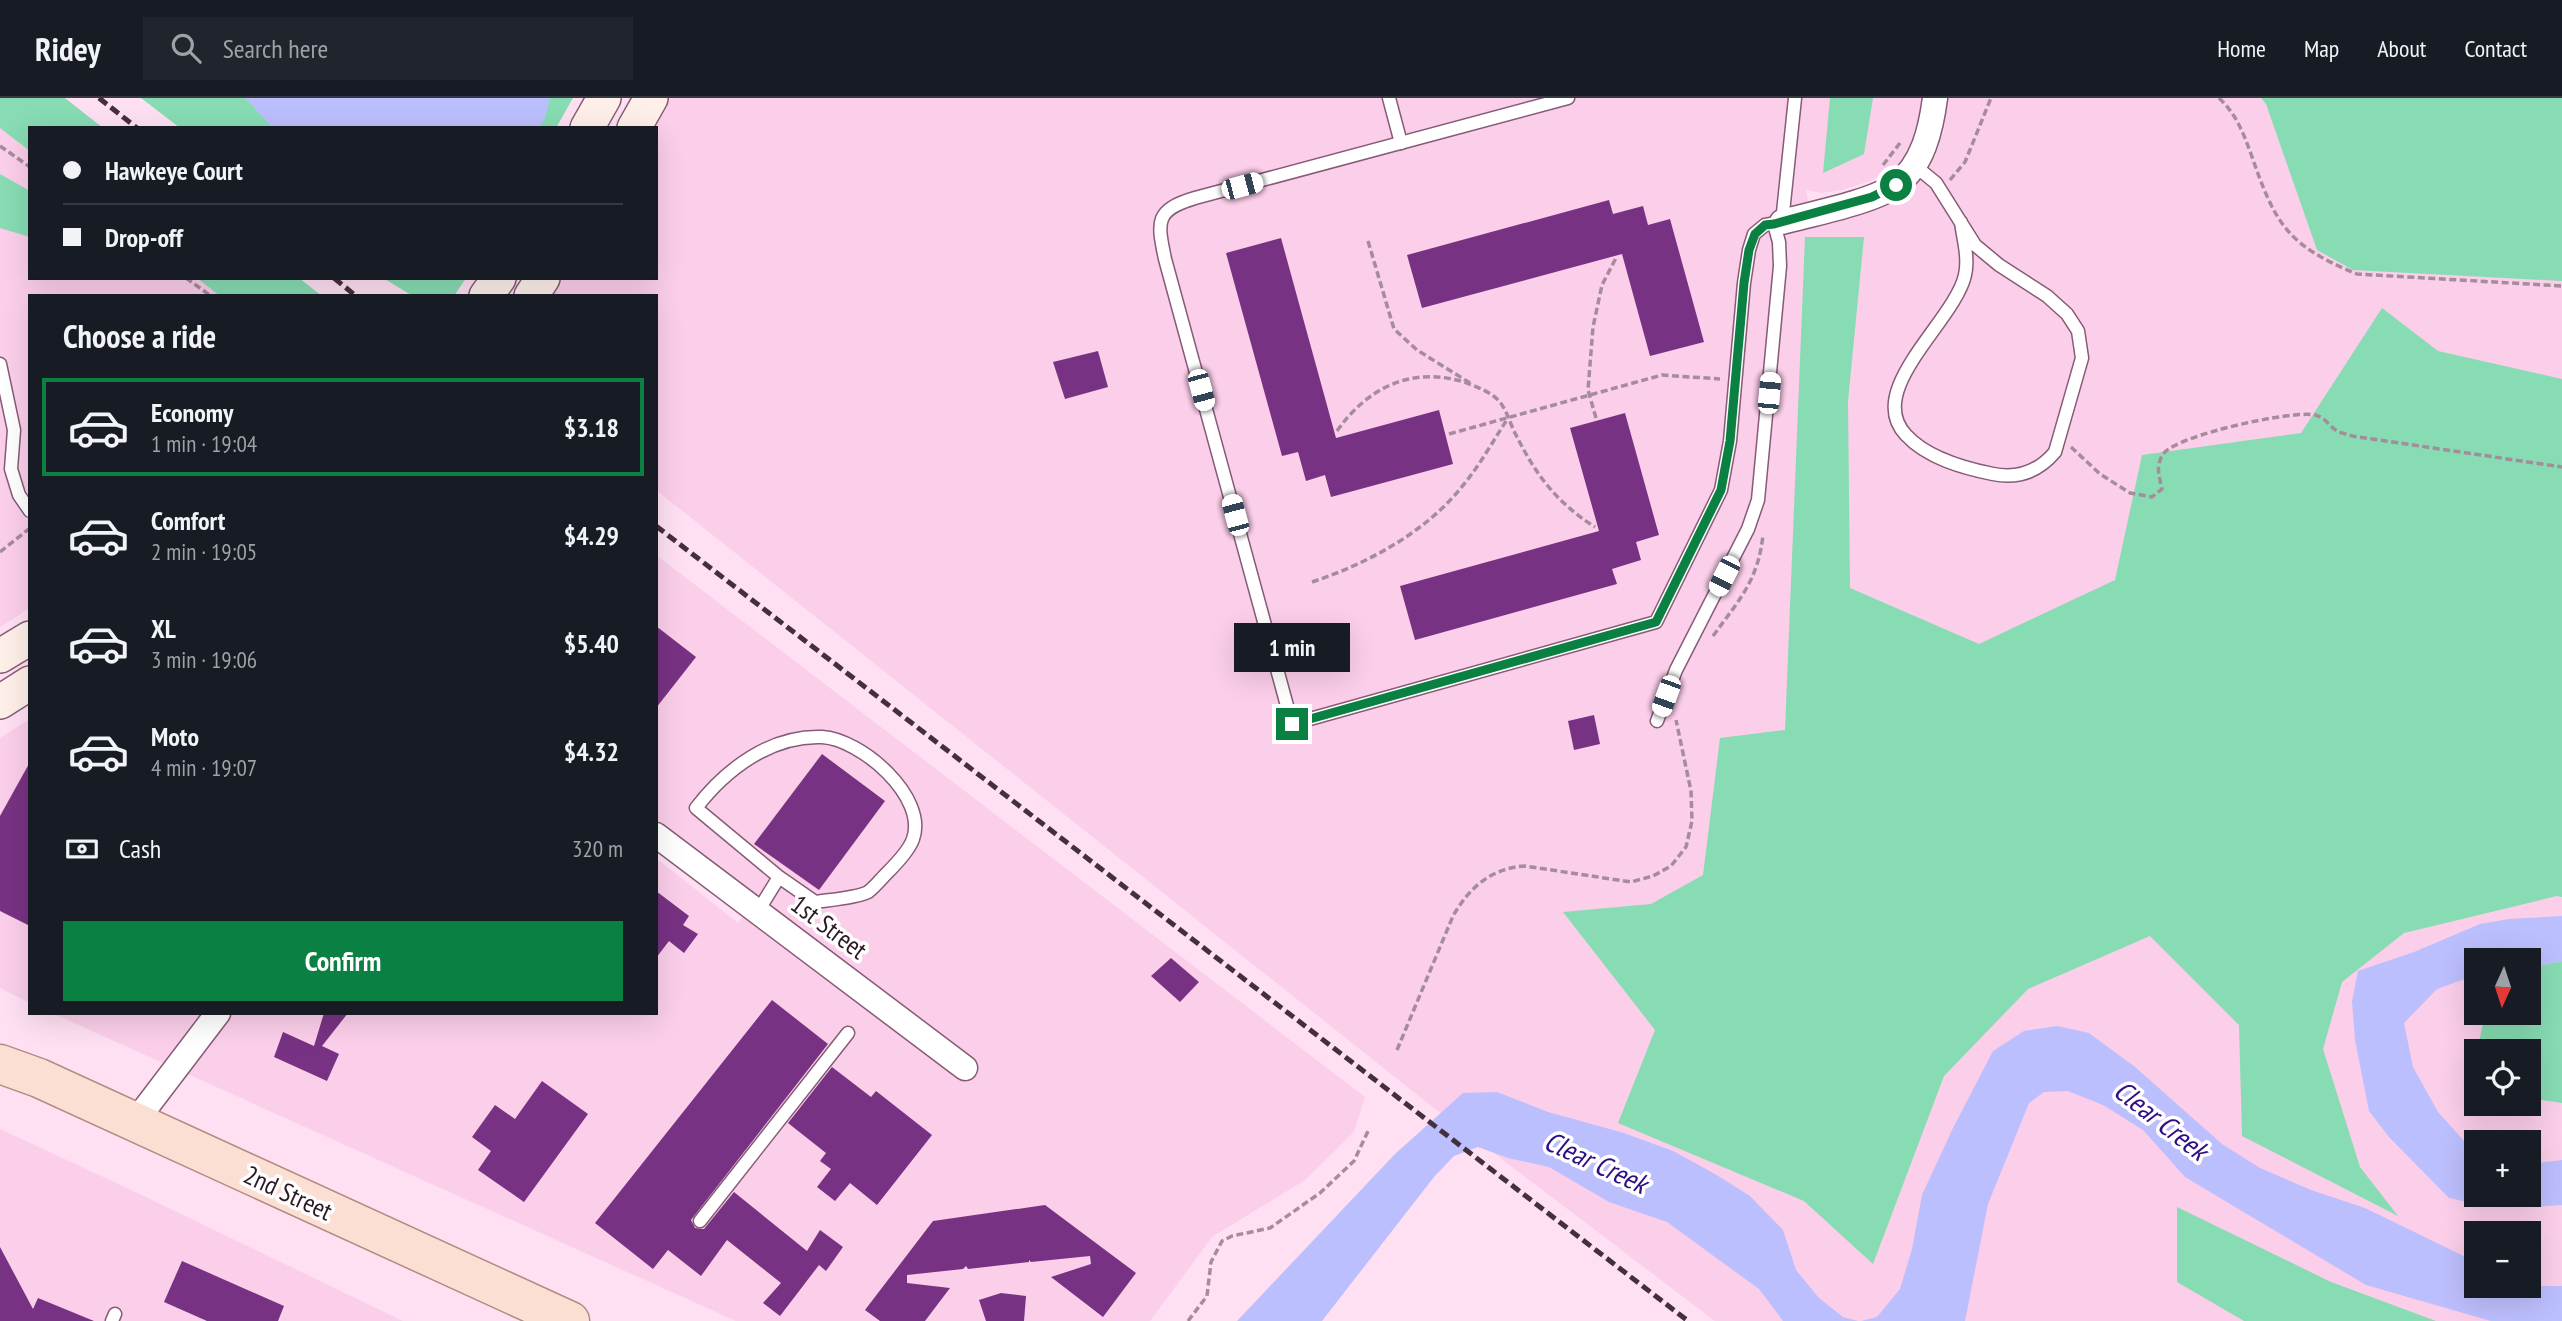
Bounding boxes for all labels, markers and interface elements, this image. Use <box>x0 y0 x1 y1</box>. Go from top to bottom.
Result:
search box <box>143 17 633 80</box>
text: Ridey <box>35 27 101 70</box>
icon: search <box>167 29 205 67</box>
text: Search here <box>223 32 328 65</box>
text: Home <box>2217 33 2266 64</box>
text: Map <box>2304 33 2339 64</box>
text: About <box>2377 33 2426 64</box>
text: Contact <box>2464 33 2527 64</box>
text: Hawkeye Court <box>105 154 243 187</box>
route start <box>1880 169 1912 201</box>
car <box>1219 170 1266 202</box>
text: Drop-off <box>105 221 183 254</box>
text: Choose a ride <box>63 315 216 357</box>
car <box>1186 367 1217 413</box>
car <box>1757 371 1782 415</box>
icon: car <box>67 396 130 459</box>
text: Economy <box>151 396 233 429</box>
text: $3.18 <box>564 411 619 444</box>
text: 1 min · 19:04 <box>151 429 257 458</box>
car <box>1220 492 1251 538</box>
icon: car <box>67 504 130 567</box>
text: Comfort <box>151 504 225 537</box>
text: $4.29 <box>564 519 619 552</box>
text: 2 min · 19:05 <box>151 537 257 566</box>
car <box>1706 553 1743 599</box>
icon: car <box>67 612 130 675</box>
text: XL <box>151 612 176 645</box>
callout: 1 min <box>1234 622 1350 672</box>
text: $5.40 <box>564 627 619 660</box>
text: 1 min <box>1269 633 1315 662</box>
text: 3 min · 19:06 <box>151 645 257 674</box>
car <box>1649 673 1684 719</box>
route end <box>1276 708 1308 740</box>
icon: car <box>67 720 130 783</box>
text: Moto <box>151 720 199 753</box>
text: $4.32 <box>564 735 619 768</box>
text: 4 min · 19:07 <box>151 753 257 782</box>
icon: cash <box>63 830 101 868</box>
text: Cash <box>119 832 161 865</box>
text: 320 m <box>572 834 623 863</box>
street label: 1st Street <box>785 887 874 966</box>
button: Confirm <box>63 921 623 1001</box>
north arrow <box>2464 948 2541 1026</box>
map controls <box>2464 948 2541 1298</box>
button: locate <box>2464 1039 2541 1116</box>
water label: Clear Creek <box>2107 1071 2218 1170</box>
water label: Clear Creek <box>1539 1122 1657 1203</box>
button: + <box>2464 1130 2541 1207</box>
street label: 2nd Street <box>239 1158 338 1227</box>
button: − <box>2464 1221 2541 1298</box>

